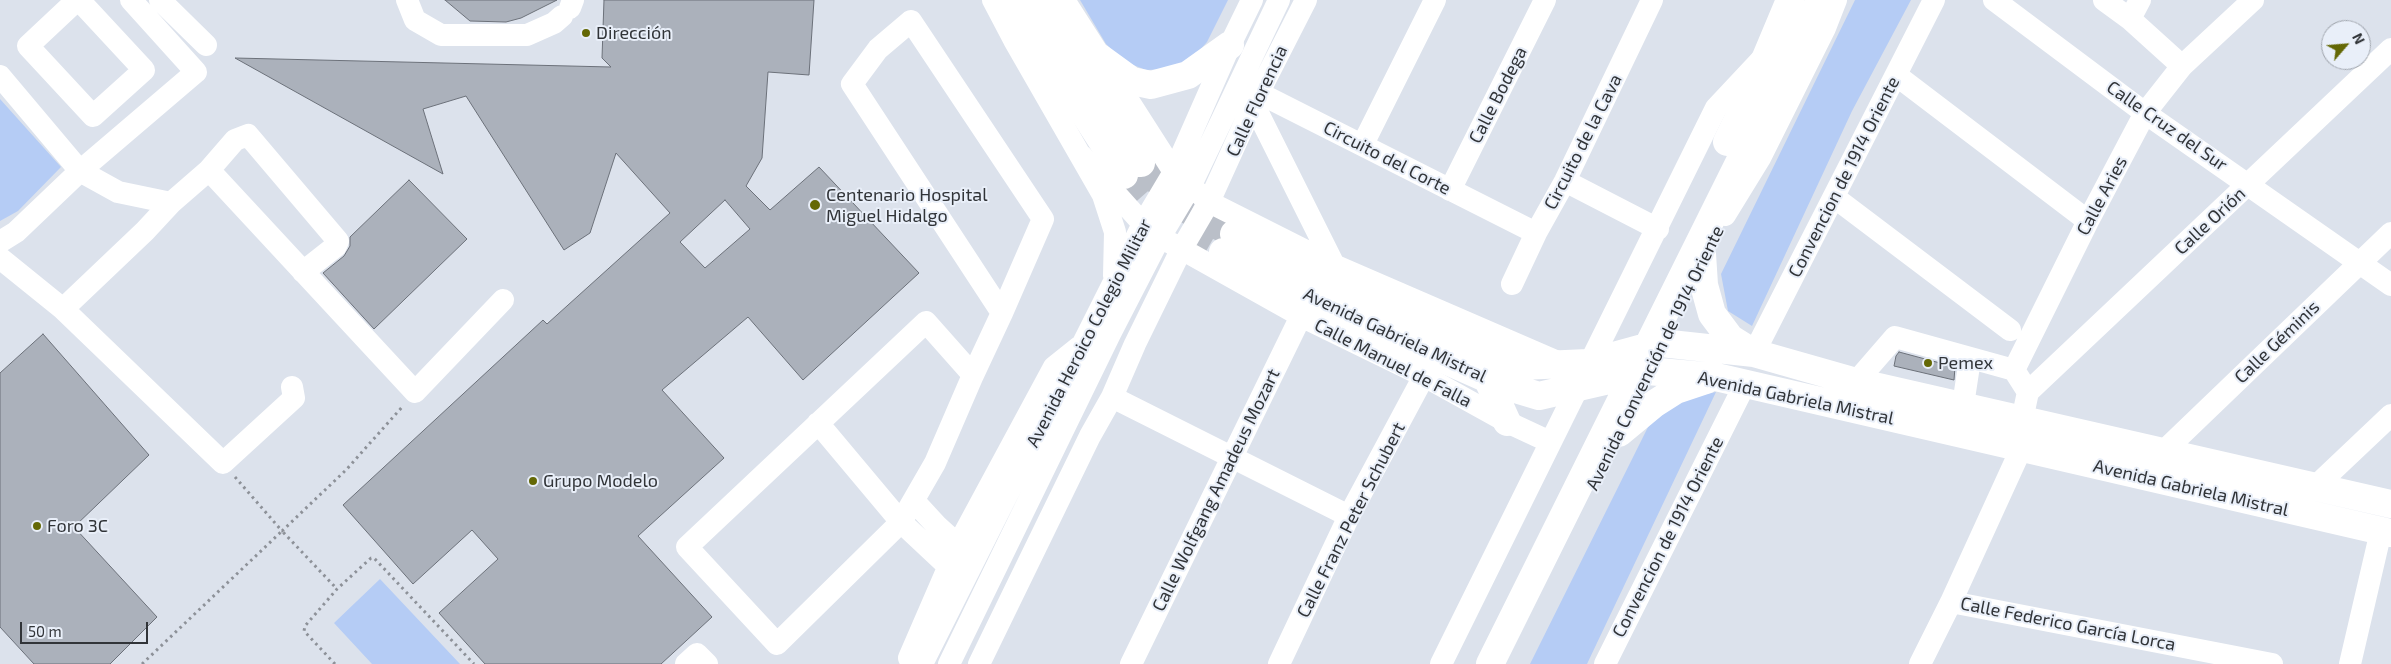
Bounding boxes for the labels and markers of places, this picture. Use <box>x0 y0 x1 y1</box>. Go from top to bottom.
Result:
place label: Dirección <box>596 22 672 44</box>
marker: Dirección <box>580 27 592 39</box>
place label: Centenario Hospital Miguel Hidalgo <box>826 184 988 226</box>
marker: Centenario Hospital Miguel Hidalgo <box>808 198 822 212</box>
place label: Pemex <box>1938 352 1993 374</box>
marker: Pemex <box>1922 357 1934 369</box>
place label: Grupo Modelo <box>543 470 658 492</box>
marker: Grupo Modelo <box>527 475 539 487</box>
place label: Foro 3C <box>47 515 108 537</box>
marker: Foro 3C <box>31 520 43 532</box>

